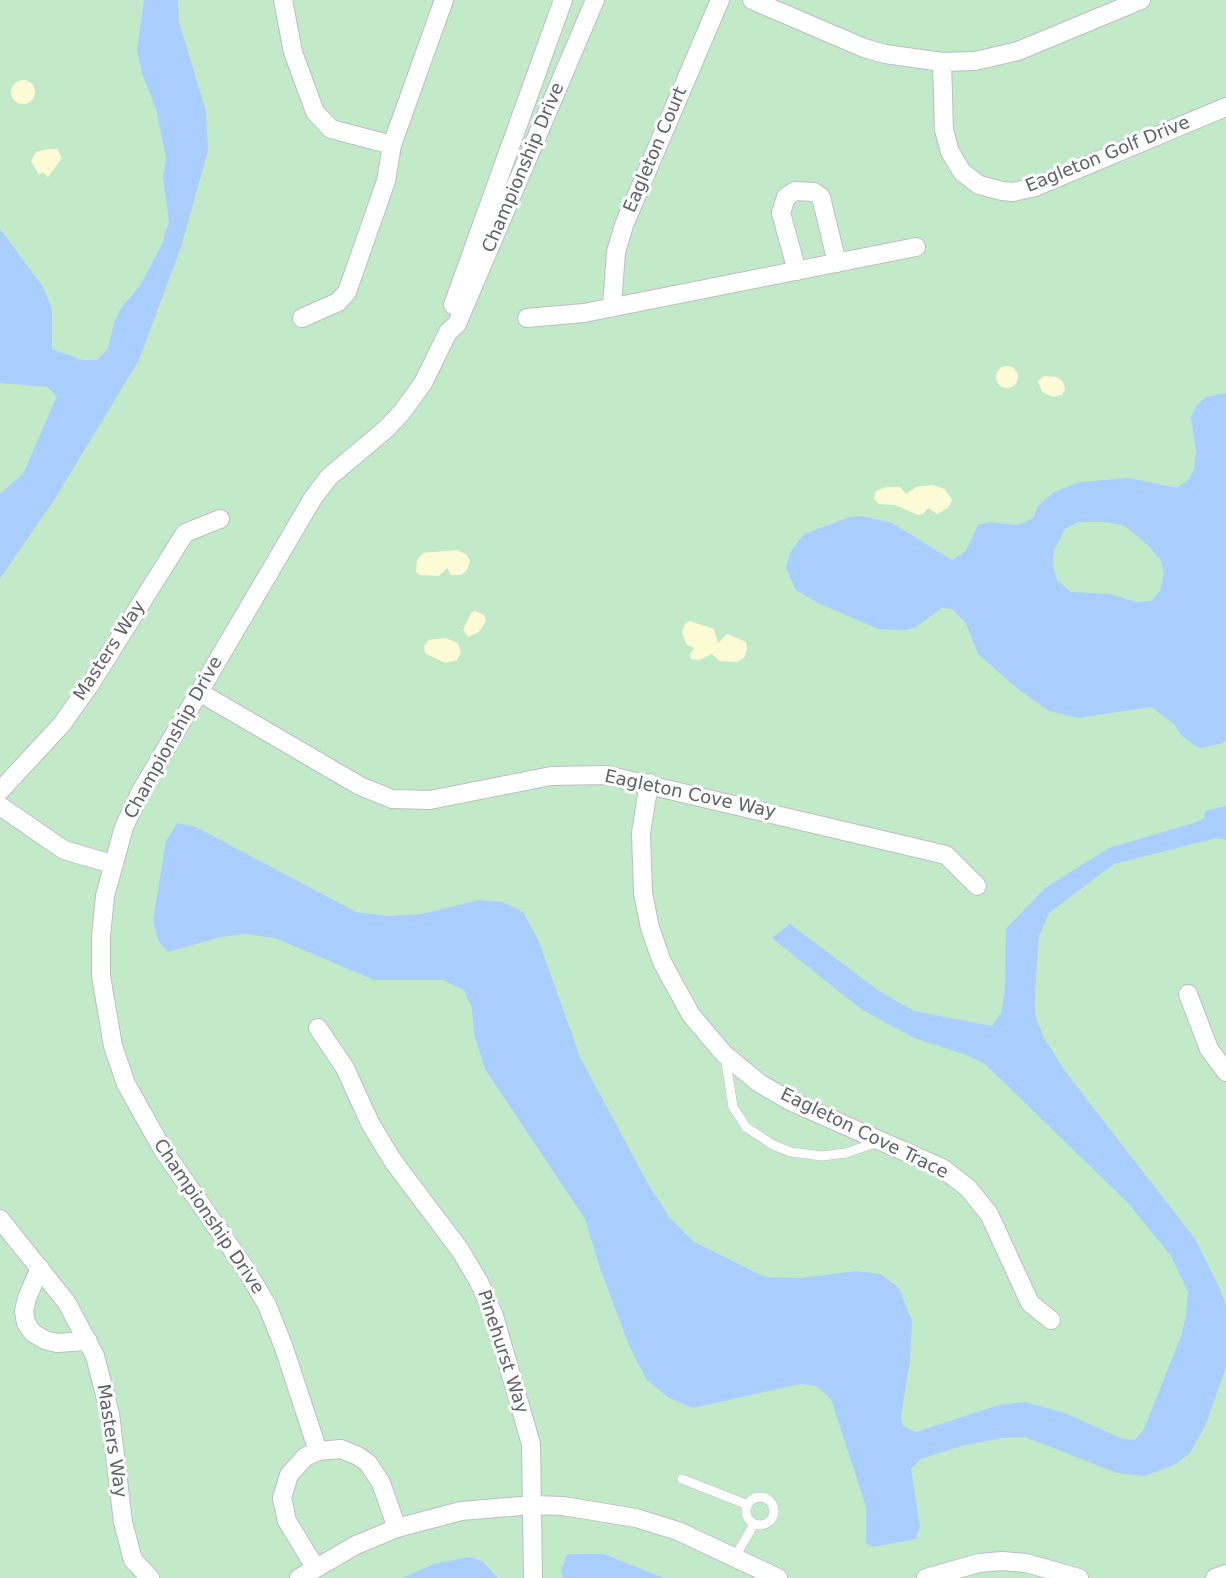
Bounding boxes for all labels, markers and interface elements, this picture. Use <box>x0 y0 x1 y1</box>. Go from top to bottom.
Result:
street label: Championship Drive <box>478 80 570 256</box>
street label: Eagleton Court <box>620 84 692 216</box>
street label: Eagleton Golf Drive <box>1023 112 1193 198</box>
street label: Masters Way <box>70 597 150 705</box>
street label: Championship Drive <box>120 653 228 823</box>
street label: Eagleton Cove Way <box>602 766 778 824</box>
street label: Eagleton Cove Trace <box>777 1084 951 1184</box>
street label: Championship Drive <box>148 1135 268 1299</box>
street label: Pinehurst Way <box>472 1287 532 1417</box>
street label: Masters Way <box>91 1383 131 1499</box>

